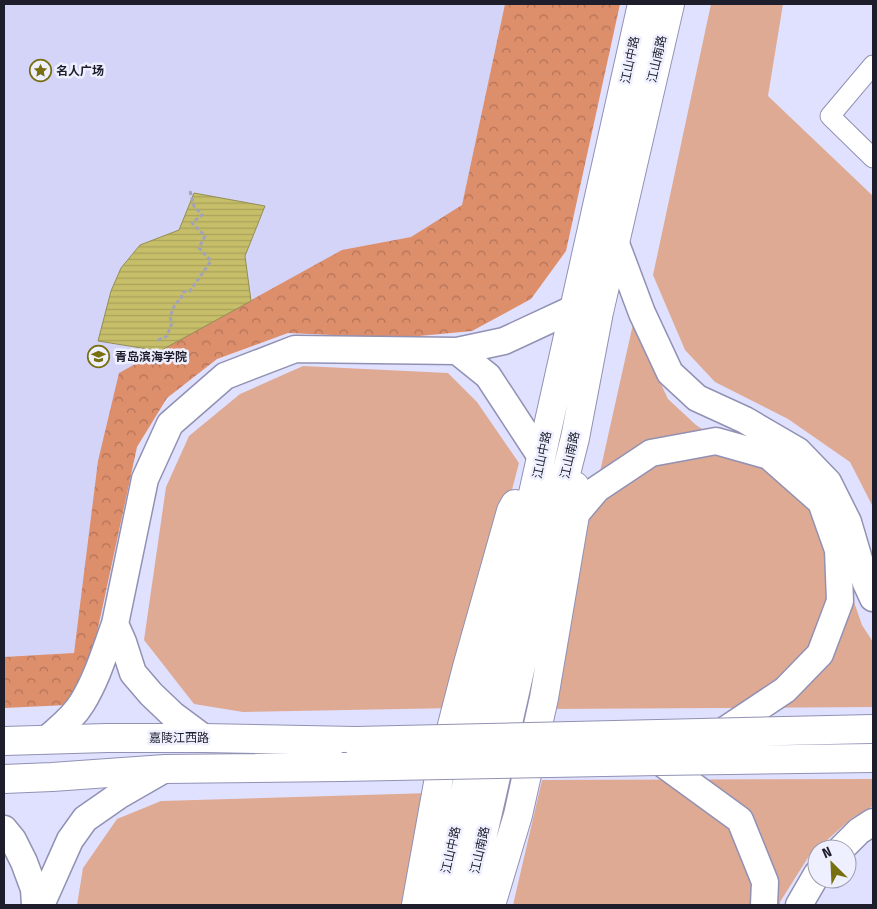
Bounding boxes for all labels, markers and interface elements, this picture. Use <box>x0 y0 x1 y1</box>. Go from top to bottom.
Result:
street label: 江山南路 <box>645 34 669 84</box>
street label: 江山中路 <box>618 35 642 85</box>
place icon: 名人广场 <box>28 59 52 83</box>
place label: 名人广场 <box>56 64 104 78</box>
school or university icon: 青岛滨海学院 <box>87 345 111 369</box>
place label: 青岛滨海学院 <box>115 350 187 364</box>
street label: 江山中路 <box>530 430 554 480</box>
street label: 江山南路 <box>558 430 582 480</box>
street label: 嘉陵江西路 <box>149 731 209 745</box>
street label: 江山中路 <box>439 825 463 875</box>
street label: 江山南路 <box>468 825 492 875</box>
north arrow <box>807 839 857 889</box>
text: N <box>820 843 834 862</box>

